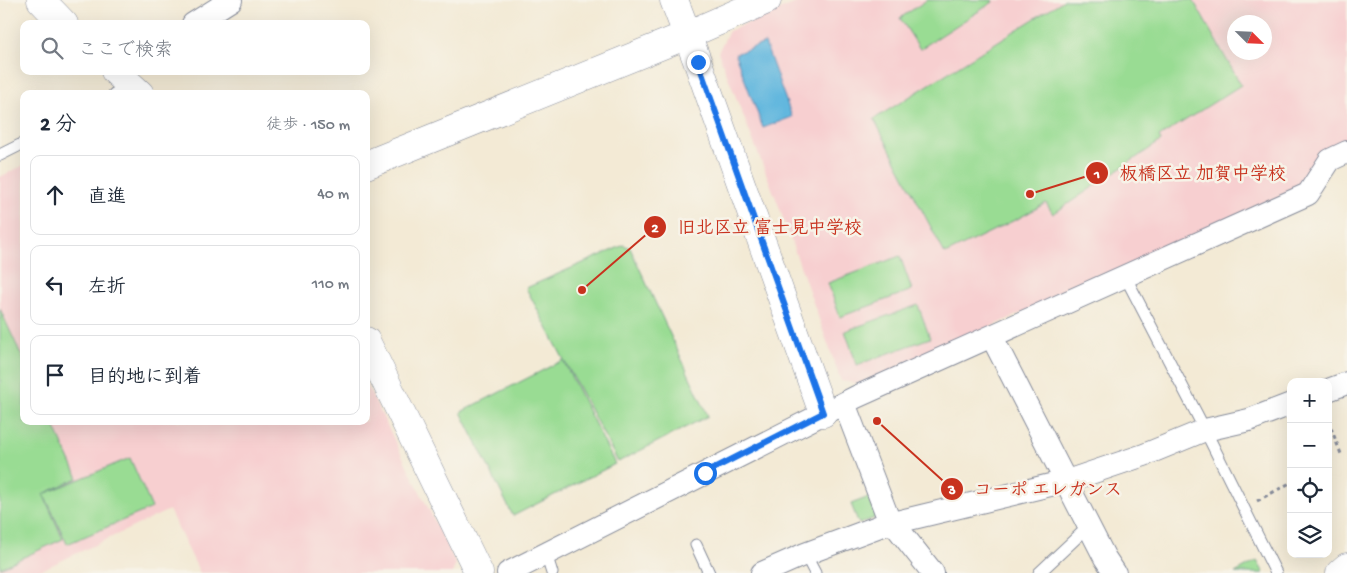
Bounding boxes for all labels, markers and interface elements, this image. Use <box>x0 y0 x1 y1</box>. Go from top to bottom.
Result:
north arrow <box>1227 15 1272 60</box>
search box <box>20 20 370 75</box>
icon: search <box>38 34 66 62</box>
text: ここで検索 <box>78 40 173 63</box>
route end <box>687 51 710 74</box>
text: 2 分 <box>40 114 76 139</box>
text: 徒歩 · 150 m <box>266 117 350 136</box>
callout: 板橋区立 加賀中学校 <box>1085 157 1296 190</box>
text: 板橋区立 加賀中学校 <box>1120 164 1286 186</box>
text: 1 <box>1093 166 1100 184</box>
icon: ahead <box>41 181 69 209</box>
text: 40 m <box>317 186 349 205</box>
text: 直進 <box>88 187 126 210</box>
callout: 旧北区立 富士見中学校 <box>642 210 872 243</box>
text: 旧北区立 富士見中学校 <box>678 218 862 240</box>
text: 2 <box>651 220 659 238</box>
icon: left <box>41 271 69 299</box>
text: 110 m <box>312 276 349 295</box>
text: 左折 <box>88 277 126 300</box>
icon: arrive <box>41 361 69 389</box>
text: 目的地に到着 <box>88 367 202 390</box>
map controls <box>1287 378 1332 558</box>
button: + <box>1287 378 1332 423</box>
button: − <box>1287 423 1332 468</box>
route start <box>694 462 717 485</box>
button: locate <box>1287 468 1332 513</box>
callout: コーポ エレガンス <box>939 473 1132 506</box>
text: コーポ エレガンス <box>974 481 1122 502</box>
text: 3 <box>947 482 956 500</box>
button: layers <box>1287 513 1332 558</box>

